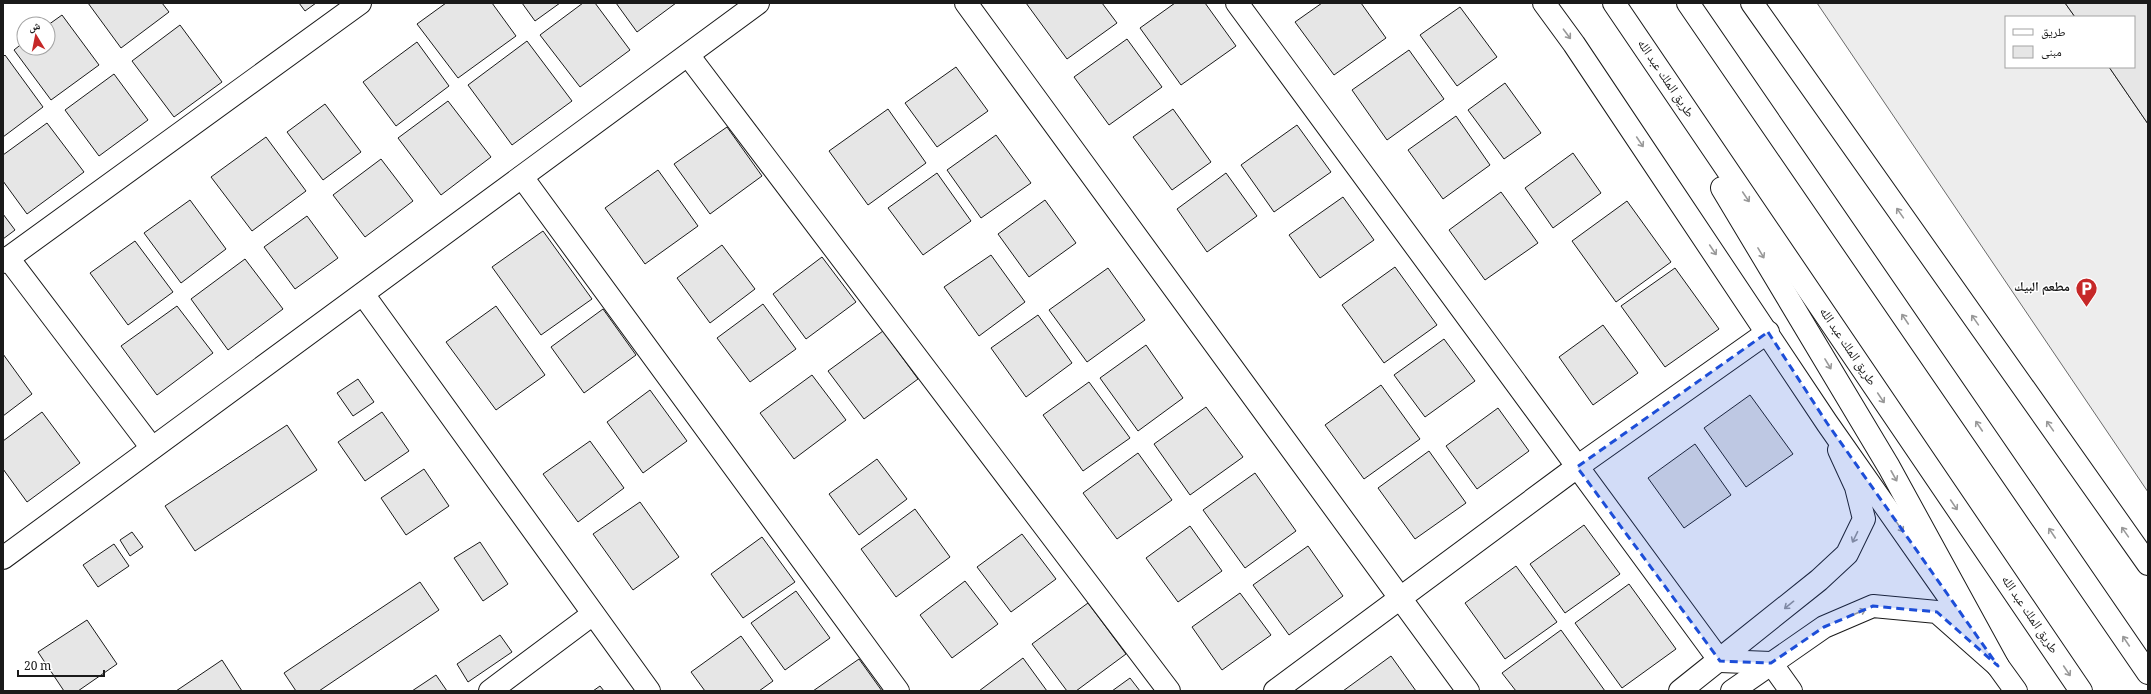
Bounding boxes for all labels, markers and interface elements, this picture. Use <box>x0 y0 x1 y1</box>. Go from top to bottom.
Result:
north arrow <box>16 16 56 56</box>
legend <box>2005 16 2135 68</box>
text: ش <box>27 17 42 38</box>
text: طريق <box>2041 23 2066 44</box>
one-way arrow <box>1563 29 1571 40</box>
street label: طريق الملك عبد الله <box>1631 35 1699 123</box>
text: مبنى <box>2041 43 2062 64</box>
one-way arrow <box>1636 136 1644 147</box>
one-way arrow <box>1741 192 1750 203</box>
one-way arrow <box>1896 208 1904 219</box>
one-way arrow <box>1709 244 1717 255</box>
one-way arrow <box>1758 247 1766 259</box>
parking icon: مطعم البيك <box>2073 275 2099 308</box>
place label: مطعم البيك <box>2014 277 2070 299</box>
street label: طريق الملك عبد الله <box>1813 303 1881 391</box>
one-way arrow <box>1901 314 1909 325</box>
one-way arrow <box>1971 314 1979 325</box>
one-way arrow <box>1824 358 1832 369</box>
one-way arrow <box>1877 392 1886 403</box>
one-way arrow <box>2046 420 2055 431</box>
one-way arrow <box>1975 421 1983 432</box>
one-way arrow <box>1891 470 1899 482</box>
one-way arrow <box>1951 499 1959 511</box>
one-way arrow <box>1896 521 1904 532</box>
one-way arrow <box>2121 527 2130 538</box>
one-way arrow <box>2048 528 2056 539</box>
one-way arrow <box>1851 531 1858 543</box>
street label: طريق الملك عبد الله <box>1995 571 2063 659</box>
one-way arrow <box>1783 600 1794 609</box>
one-way arrow <box>1853 608 1865 615</box>
one-way arrow <box>2122 635 2130 646</box>
scale bar <box>18 652 104 678</box>
text: 20 m <box>24 657 51 678</box>
one-way arrow <box>2063 665 2071 676</box>

